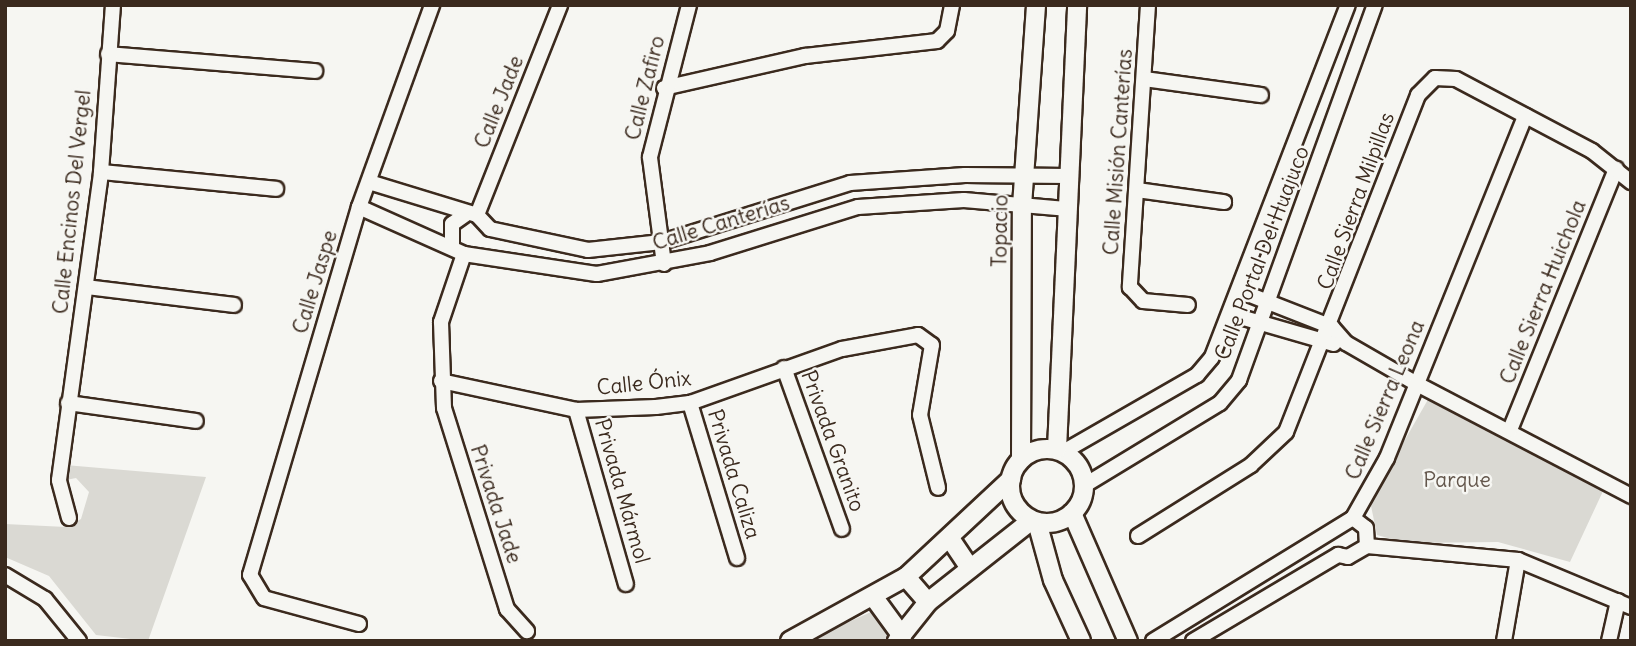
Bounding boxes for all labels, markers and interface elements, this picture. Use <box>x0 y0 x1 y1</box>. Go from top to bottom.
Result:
street label: Calle Zafiro <box>620 33 670 143</box>
street label: Calle Misión Canterías <box>1098 48 1138 256</box>
street label: Calle Jade <box>469 52 529 152</box>
street label: Calle Encinos Del Vergel <box>48 89 96 315</box>
street label: Calle Sierra Milpillas <box>1312 109 1400 293</box>
street label: Calle Portal Del Huajuco <box>1210 143 1314 363</box>
street label: Calle Canterías <box>649 190 793 256</box>
street label: Topacio <box>987 195 1013 267</box>
street label: Calle Sierra Huichola <box>1495 196 1591 388</box>
street label: Calle Jaspe <box>287 227 343 337</box>
street label: Calle Sierra Leona <box>1340 316 1430 484</box>
street label: Calle Ónix <box>596 366 692 400</box>
street label: Privada Granito <box>796 367 870 515</box>
street label: Privada Caliza <box>702 406 766 542</box>
street label: Privada Mármol <box>589 416 655 566</box>
street label: Privada Jade <box>465 441 527 567</box>
park label: Parque <box>1423 467 1491 493</box>

